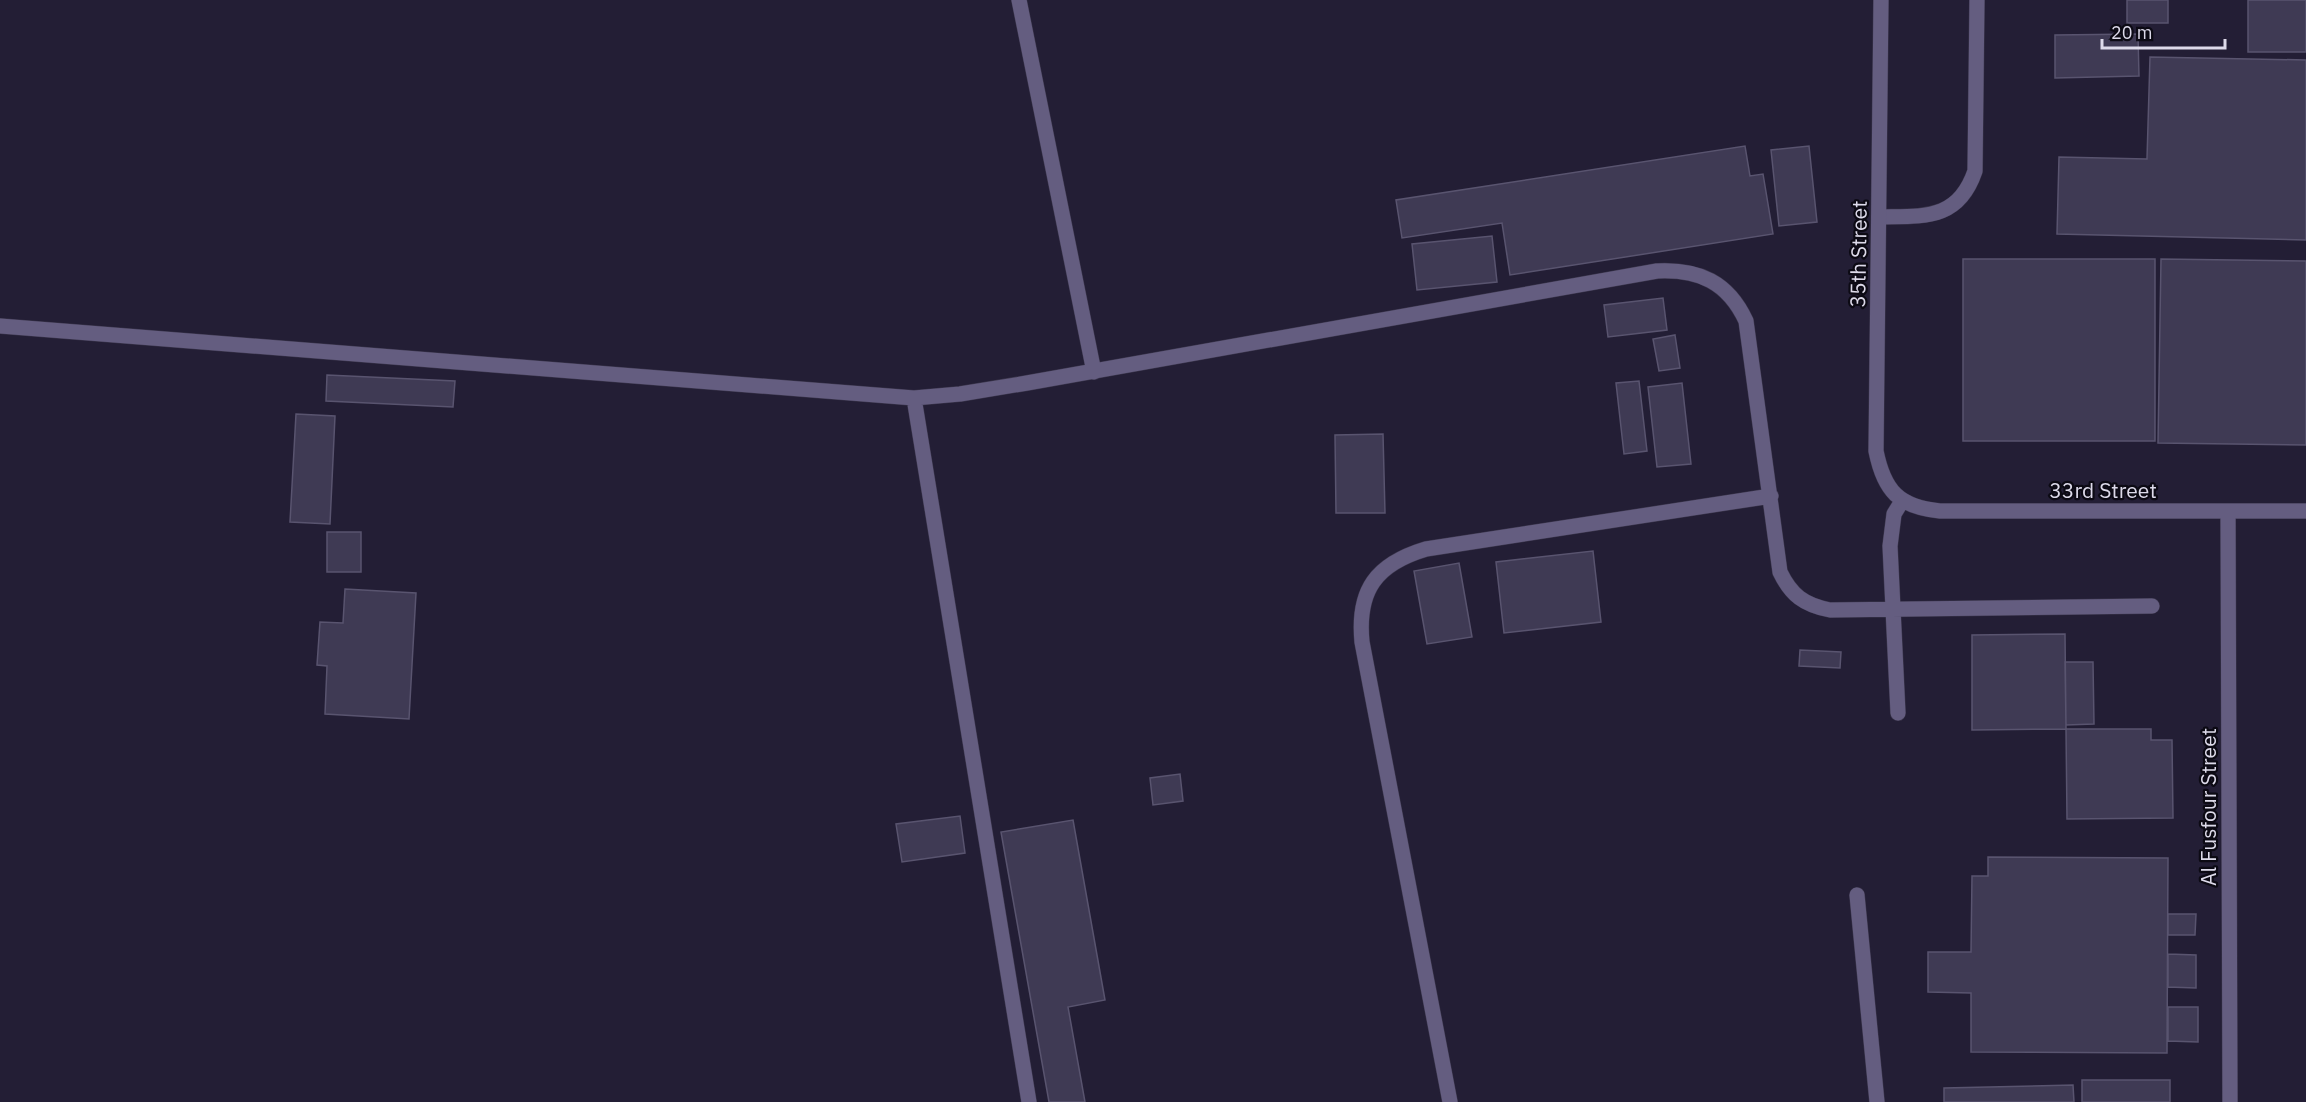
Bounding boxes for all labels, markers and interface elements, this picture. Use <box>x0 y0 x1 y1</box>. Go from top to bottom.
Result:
scale bar <box>2102 12 2225 50</box>
text: 20 m <box>2111 21 2153 44</box>
street label: 35th Street <box>1843 200 1873 308</box>
street label: 33rd Street <box>2049 476 2157 504</box>
street label: Al Fusfour Street <box>2194 728 2222 886</box>

